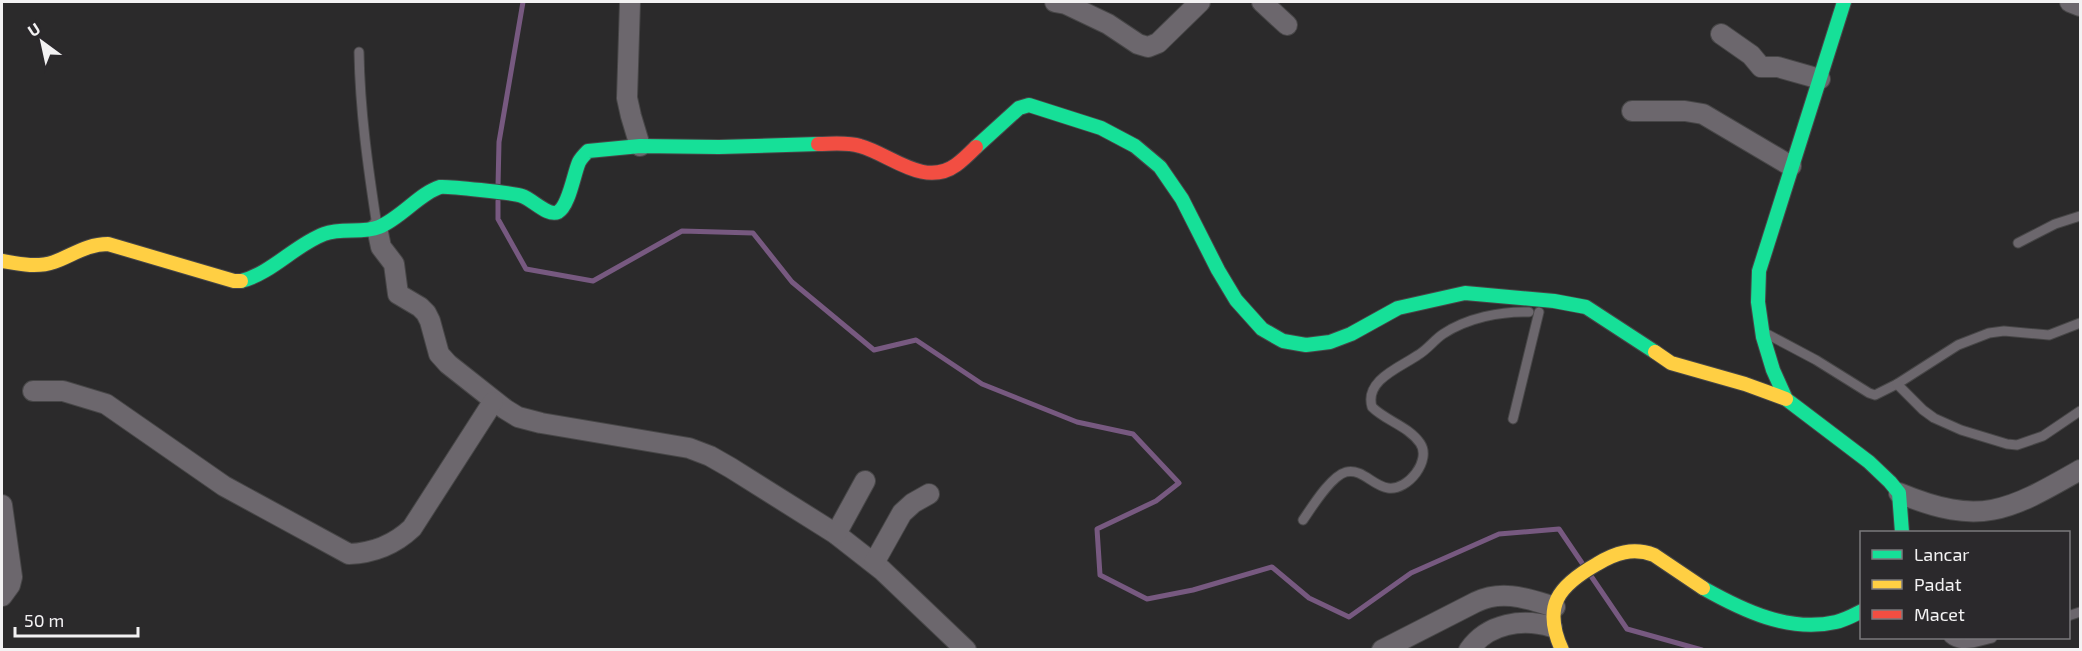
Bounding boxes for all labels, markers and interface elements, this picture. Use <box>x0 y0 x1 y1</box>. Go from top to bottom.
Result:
north arrow <box>12 12 72 72</box>
text: U <box>24 18 43 40</box>
legend <box>1860 531 2070 639</box>
text: Lancar <box>1914 543 1970 565</box>
text: Padat <box>1914 573 1962 595</box>
scale bar <box>15 600 138 638</box>
text: Macet <box>1914 603 1965 625</box>
text: 50 m <box>24 609 64 631</box>

